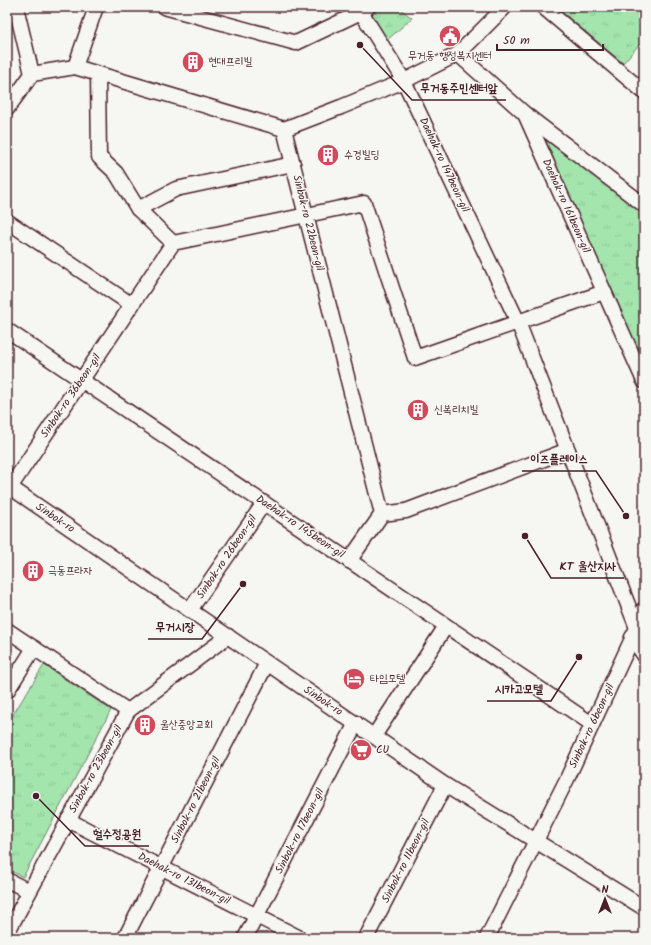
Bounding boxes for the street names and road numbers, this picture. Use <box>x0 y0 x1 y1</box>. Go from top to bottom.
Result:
street label: Daehak-ro 147beon-gil <box>414 114 474 216</box>
street label: Daehak-ro 161beon-gil <box>537 156 595 256</box>
street label: Sinbok-ro 22beon-gil <box>287 173 329 273</box>
street label: Sinbok-ro 36beon-gil <box>36 350 106 442</box>
street label: Daehak-ro 145beon-gil <box>252 490 348 564</box>
street label: Sinbok-ro <box>32 498 78 538</box>
street label: Sinbok-ro 26beon-gil <box>192 511 262 603</box>
street label: Sinbok-ro 6beon-gil <box>564 680 620 771</box>
street label: Sinbok-ro <box>300 681 346 721</box>
street label: Sinbok-ro 23beon-gil <box>64 721 128 816</box>
street label: Sinbok-ro 21beon-gil <box>166 753 226 847</box>
street label: Sinbok-ro 17beon-gil <box>271 785 329 877</box>
street label: Sinbok-ro 11beon-gil <box>377 815 435 906</box>
street label: Daehak-ro 131beon-gil <box>135 848 234 910</box>

